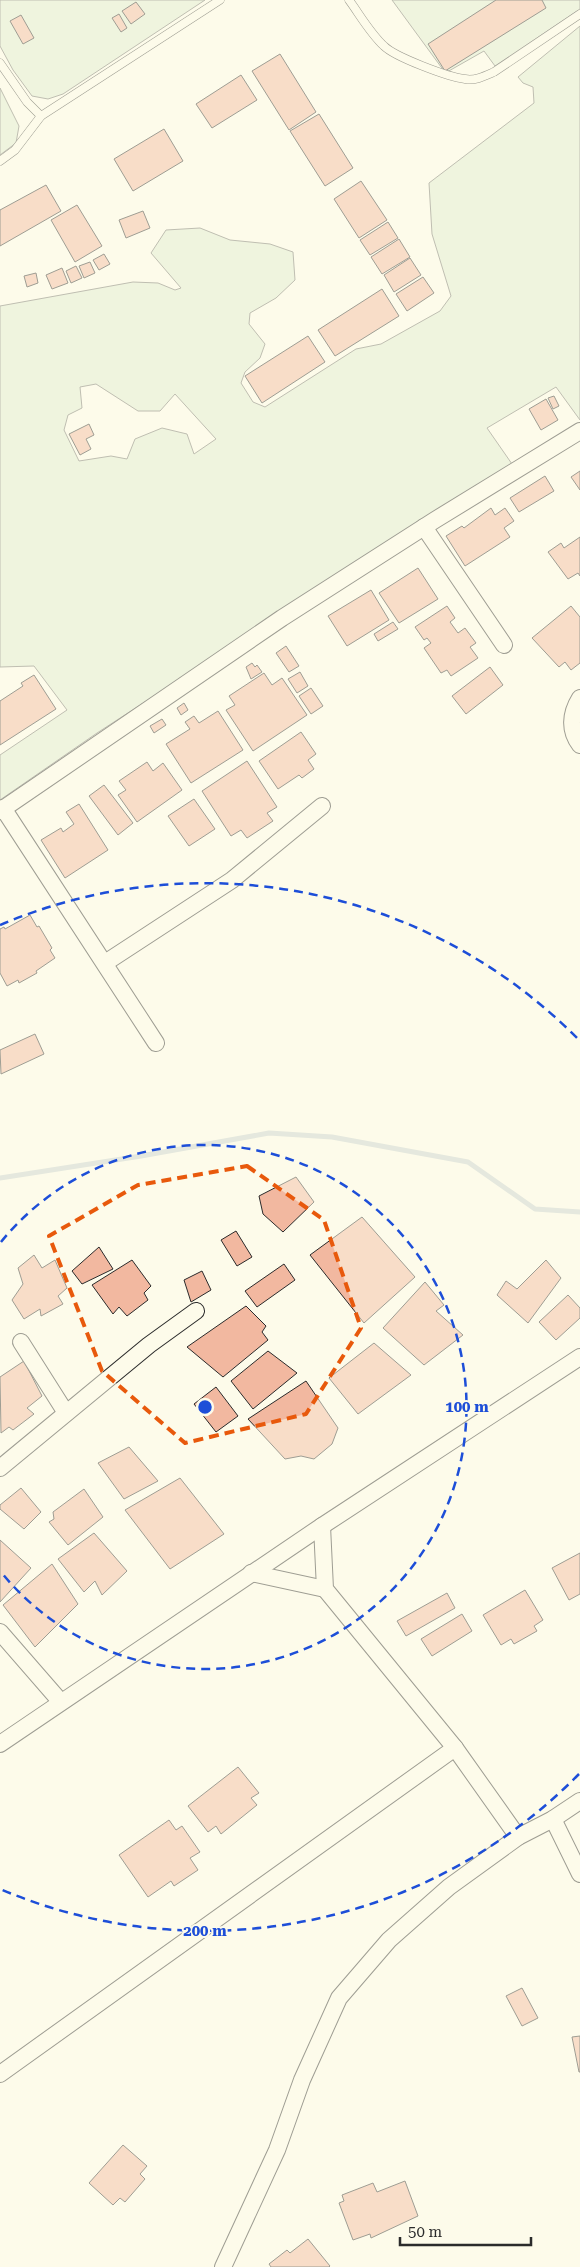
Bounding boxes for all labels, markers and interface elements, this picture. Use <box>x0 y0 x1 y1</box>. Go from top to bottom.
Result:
centre of rings <box>196 1398 214 1416</box>
text: 100 m <box>445 1398 489 1416</box>
text: 200 m <box>183 1922 227 1940</box>
scale bar <box>400 2214 531 2246</box>
text: 50 m <box>408 2223 443 2241</box>

